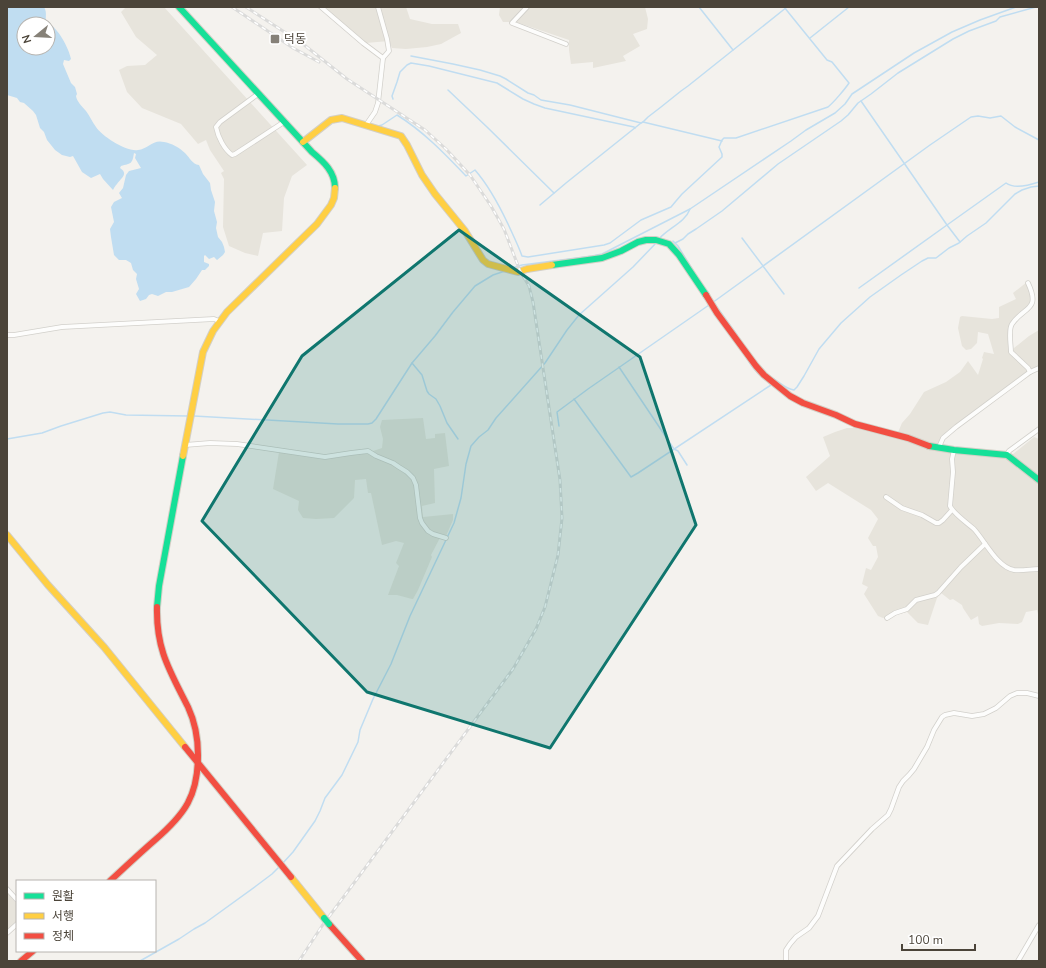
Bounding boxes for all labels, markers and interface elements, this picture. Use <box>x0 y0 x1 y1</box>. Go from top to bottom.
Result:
north arrow <box>16 16 56 56</box>
place label: 덕동 <box>284 31 306 47</box>
text: N <box>19 33 35 45</box>
marker: 덕동 <box>269 33 281 45</box>
legend <box>16 880 156 952</box>
text: 원활 <box>52 888 74 904</box>
text: 서행 <box>52 908 74 924</box>
scale bar <box>902 926 975 952</box>
text: 정체 <box>52 928 74 944</box>
text: 100 m <box>908 932 943 948</box>

